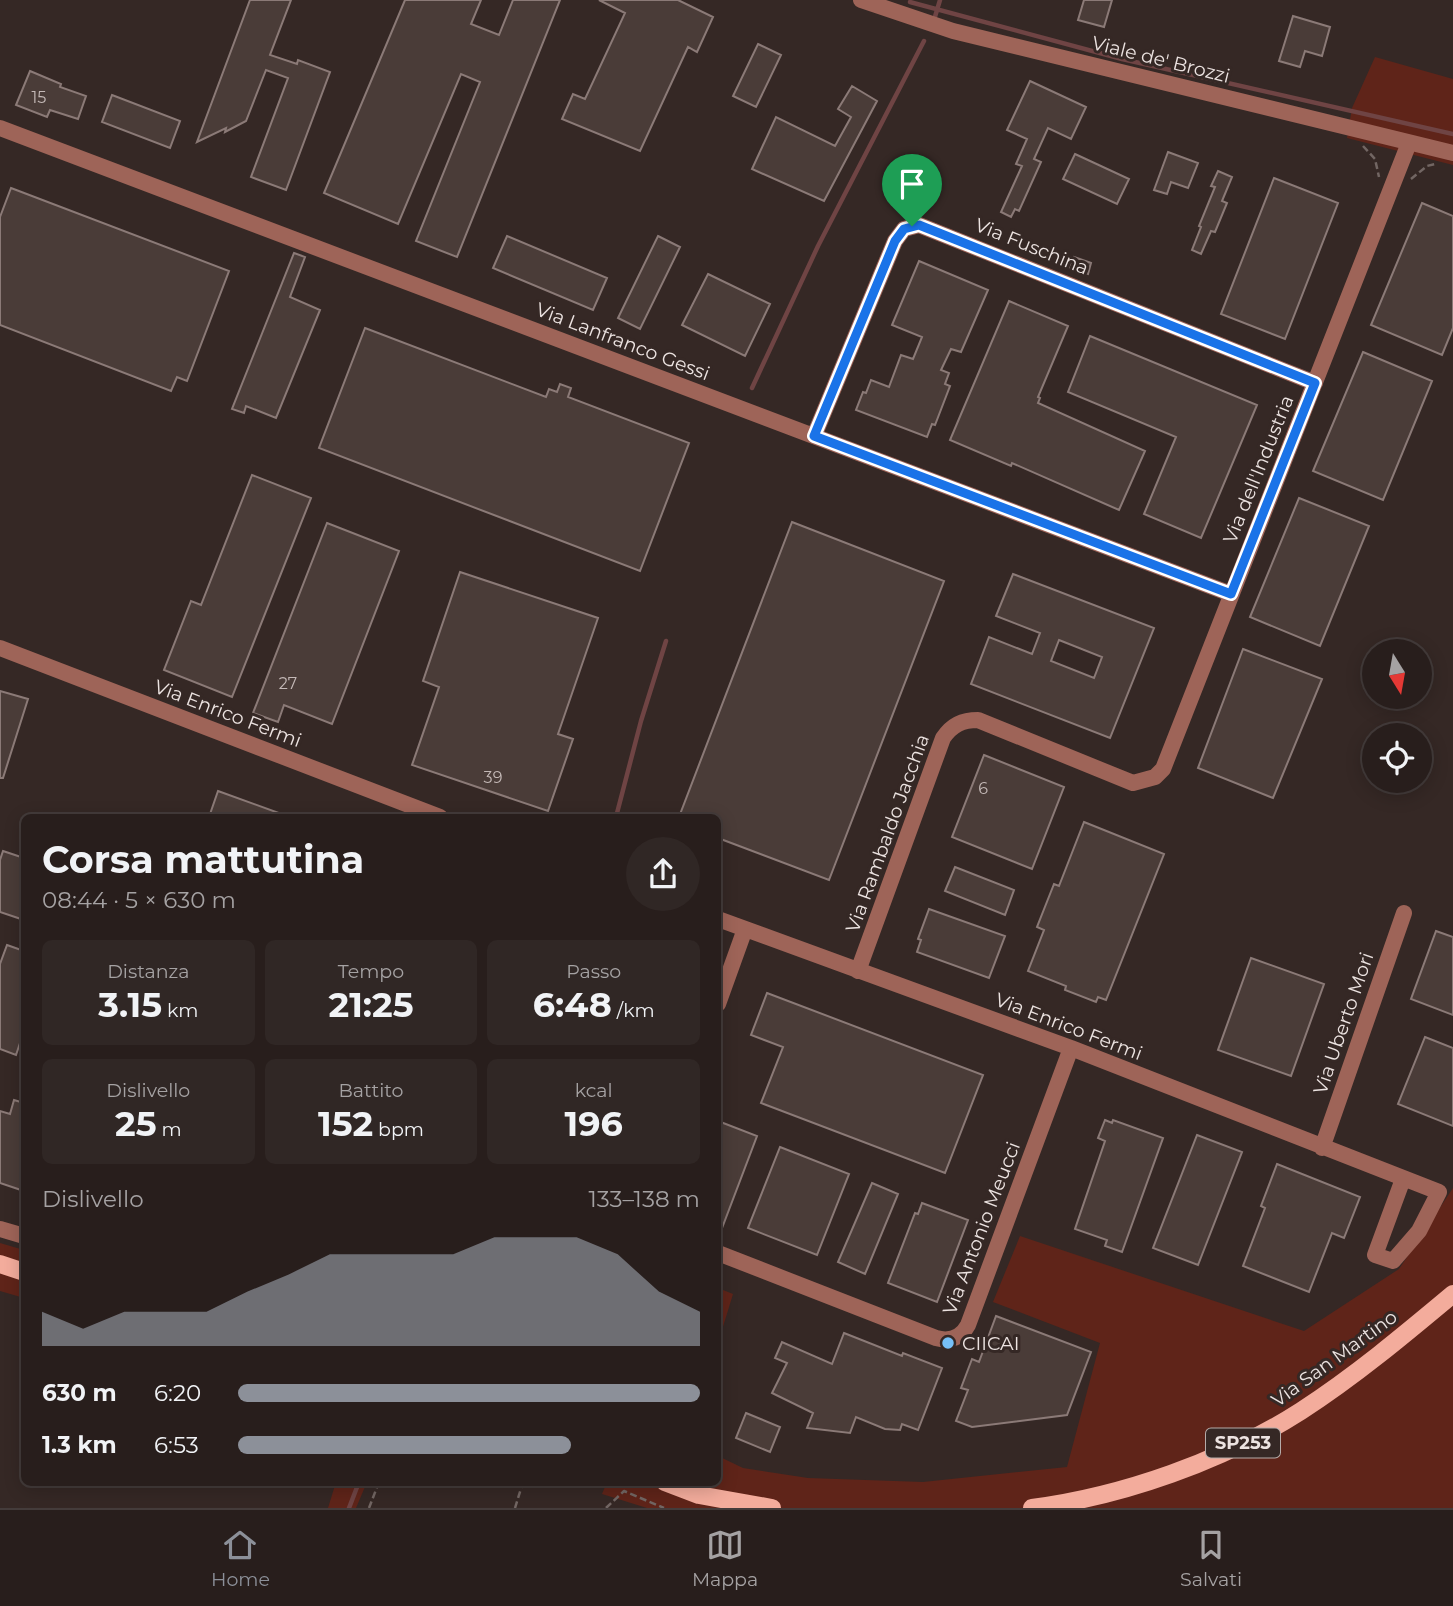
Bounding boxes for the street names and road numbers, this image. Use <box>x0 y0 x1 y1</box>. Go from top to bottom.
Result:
street label: Viale de' Brozzi <box>1089 31 1232 88</box>
street label: Via Fuschina <box>972 213 1092 280</box>
street label: Via Lanfranco Gessi <box>533 298 713 385</box>
street label: Via dell'Industria <box>1218 392 1299 547</box>
street label: Via Enrico Fermi <box>151 675 305 752</box>
street label: Via Rambaldo Jacchia <box>841 731 934 935</box>
street label: Via Uberto Mori <box>1308 949 1379 1097</box>
street label: Via Enrico Fermi <box>992 988 1146 1065</box>
street label: Via Antonio Meucci <box>938 1138 1025 1318</box>
street label: Via San Martino <box>1267 1305 1402 1412</box>
road number: SP253 <box>1206 1428 1280 1458</box>

